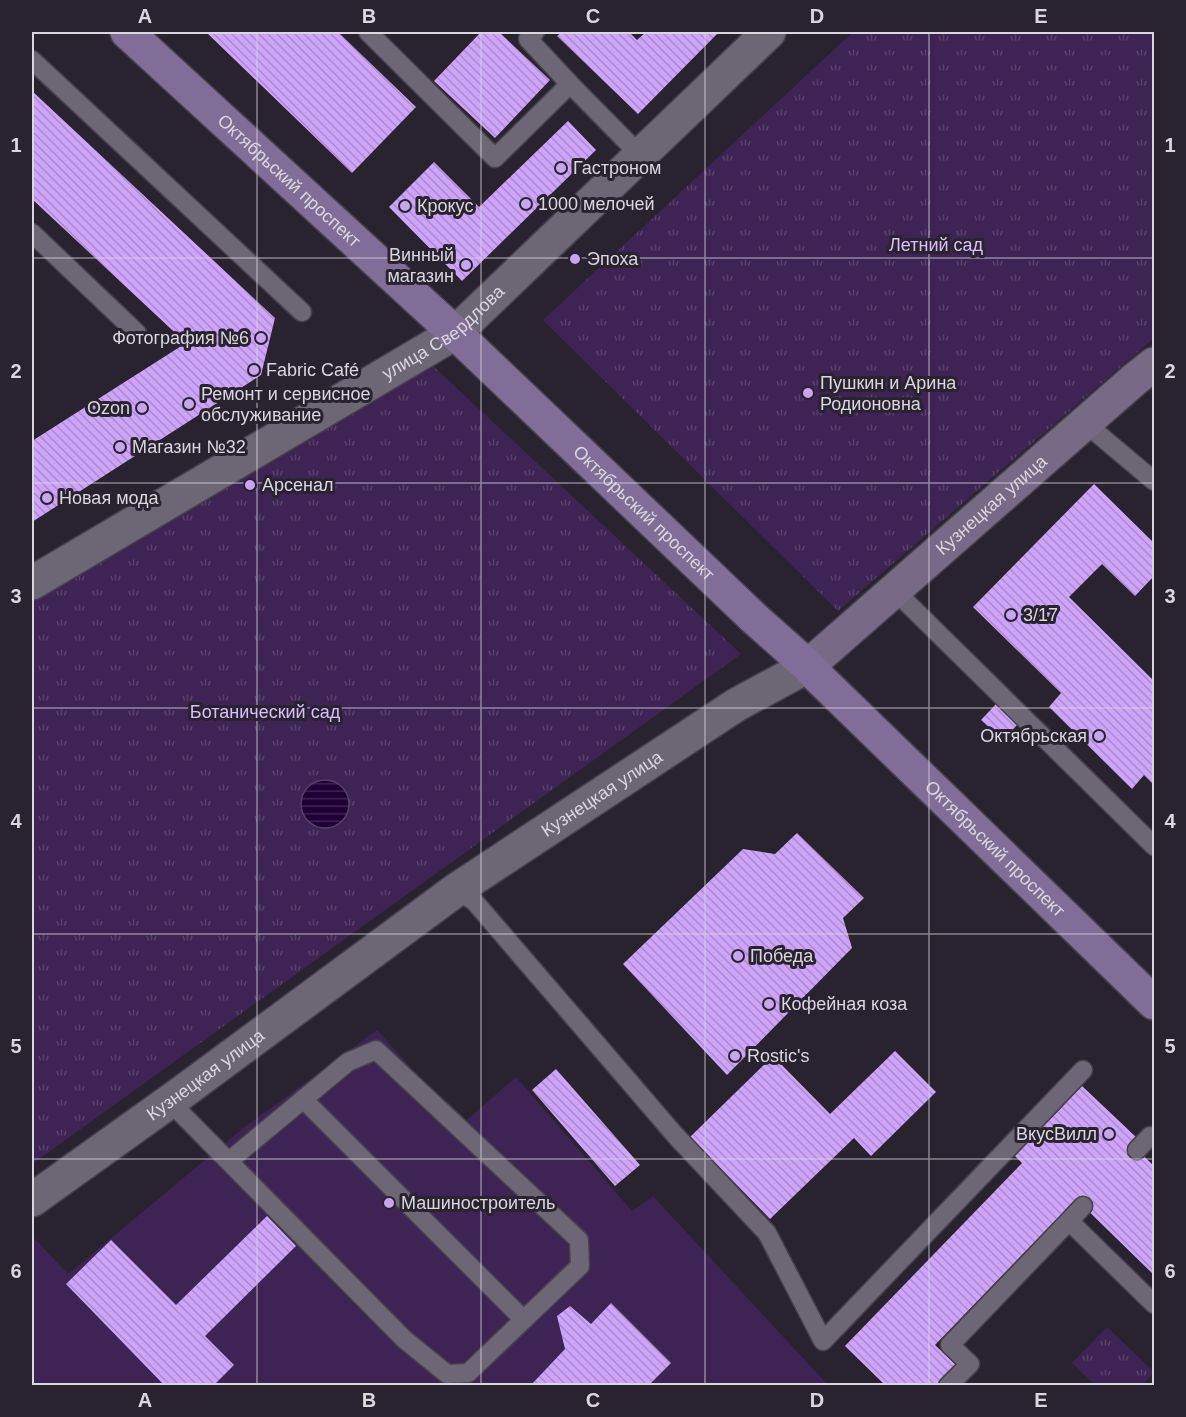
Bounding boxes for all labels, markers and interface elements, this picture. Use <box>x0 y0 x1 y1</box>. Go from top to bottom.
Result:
text: A <box>138 5 152 27</box>
text: B <box>362 5 376 27</box>
text: C <box>586 5 600 27</box>
text: D <box>810 5 824 27</box>
text: E <box>1034 5 1048 27</box>
street label: Октябрьский проспект <box>214 110 365 251</box>
text: 1 <box>10 134 22 156</box>
text: 1 <box>1164 134 1176 156</box>
place label: Гастроном <box>573 158 661 178</box>
marker: Гастроном <box>554 161 568 175</box>
place label: 1000 мелочей <box>538 194 655 214</box>
place label: Крокус <box>417 196 473 216</box>
marker: 1000 мелочей <box>519 197 533 211</box>
marker: Крокус <box>398 199 412 213</box>
park label: Летний сад <box>889 235 984 255</box>
place label: Винный магазин <box>387 245 454 286</box>
place label: Эпоха <box>587 249 639 269</box>
marker: Эпоха <box>568 252 582 266</box>
marker: Винный магазин <box>459 258 473 272</box>
street label: улица Свердлова <box>379 281 509 384</box>
place label: Фотография №6 <box>112 328 249 348</box>
marker: Фотография №6 <box>254 331 268 345</box>
text: 2 <box>10 360 22 382</box>
place label: Fabric Café <box>266 360 359 380</box>
text: 2 <box>1164 360 1176 382</box>
marker: Fabric Café <box>247 363 261 377</box>
place label: Пушкин и Арина Родионовна <box>820 373 957 414</box>
place label: Ремонт и сервисное обслуживание <box>201 384 370 425</box>
marker: Пушкин и Арина Родионовна <box>801 386 815 400</box>
marker: Ремонт и сервисное обслуживание <box>182 397 196 411</box>
place label: Ozon <box>87 398 130 418</box>
marker: Ozon <box>135 401 149 415</box>
place label: Магазин №32 <box>132 437 246 457</box>
marker: Магазин №32 <box>113 440 127 454</box>
street label: Октябрьский проспект <box>569 441 718 585</box>
street label: Кузнецкая улица <box>932 451 1052 559</box>
place label: Арсенал <box>262 475 333 495</box>
marker: Арсенал <box>243 478 257 492</box>
place label: Новая мода <box>59 488 160 508</box>
marker: Новая мода <box>40 491 54 505</box>
text: 3 <box>10 585 22 607</box>
text: 3 <box>1164 585 1176 607</box>
place label: 3/17 <box>1023 605 1058 625</box>
marker: 3/17 <box>1004 608 1018 622</box>
park label: Ботанический сад <box>190 702 341 722</box>
place label: Октябрьская <box>980 726 1087 746</box>
marker: Октябрьская <box>1092 729 1106 743</box>
street label: Кузнецкая улица <box>538 746 667 841</box>
street label: Октябрьский проспект <box>921 777 1069 921</box>
text: 4 <box>10 810 22 832</box>
text: 4 <box>1164 810 1176 832</box>
place label: Победа <box>750 946 814 966</box>
marker: Победа <box>731 949 745 963</box>
place label: Кофейная коза <box>781 994 908 1014</box>
marker: Кофейная коза <box>762 997 776 1011</box>
street label: Кузнецкая улица <box>143 1025 269 1124</box>
text: 5 <box>10 1035 22 1057</box>
text: 5 <box>1164 1035 1176 1057</box>
place label: Rostic's <box>747 1046 809 1066</box>
marker: Rostic's <box>728 1049 742 1063</box>
place label: ВкусВилл <box>1016 1124 1097 1144</box>
marker: ВкусВилл <box>1102 1127 1116 1141</box>
place label: Машиностроитель <box>401 1193 555 1213</box>
marker: Машиностроитель <box>382 1196 396 1210</box>
text: 6 <box>10 1260 22 1282</box>
text: 6 <box>1164 1260 1176 1282</box>
text: A <box>138 1389 152 1411</box>
text: B <box>362 1389 376 1411</box>
text: C <box>586 1389 600 1411</box>
text: D <box>810 1389 824 1411</box>
text: E <box>1034 1389 1048 1411</box>

